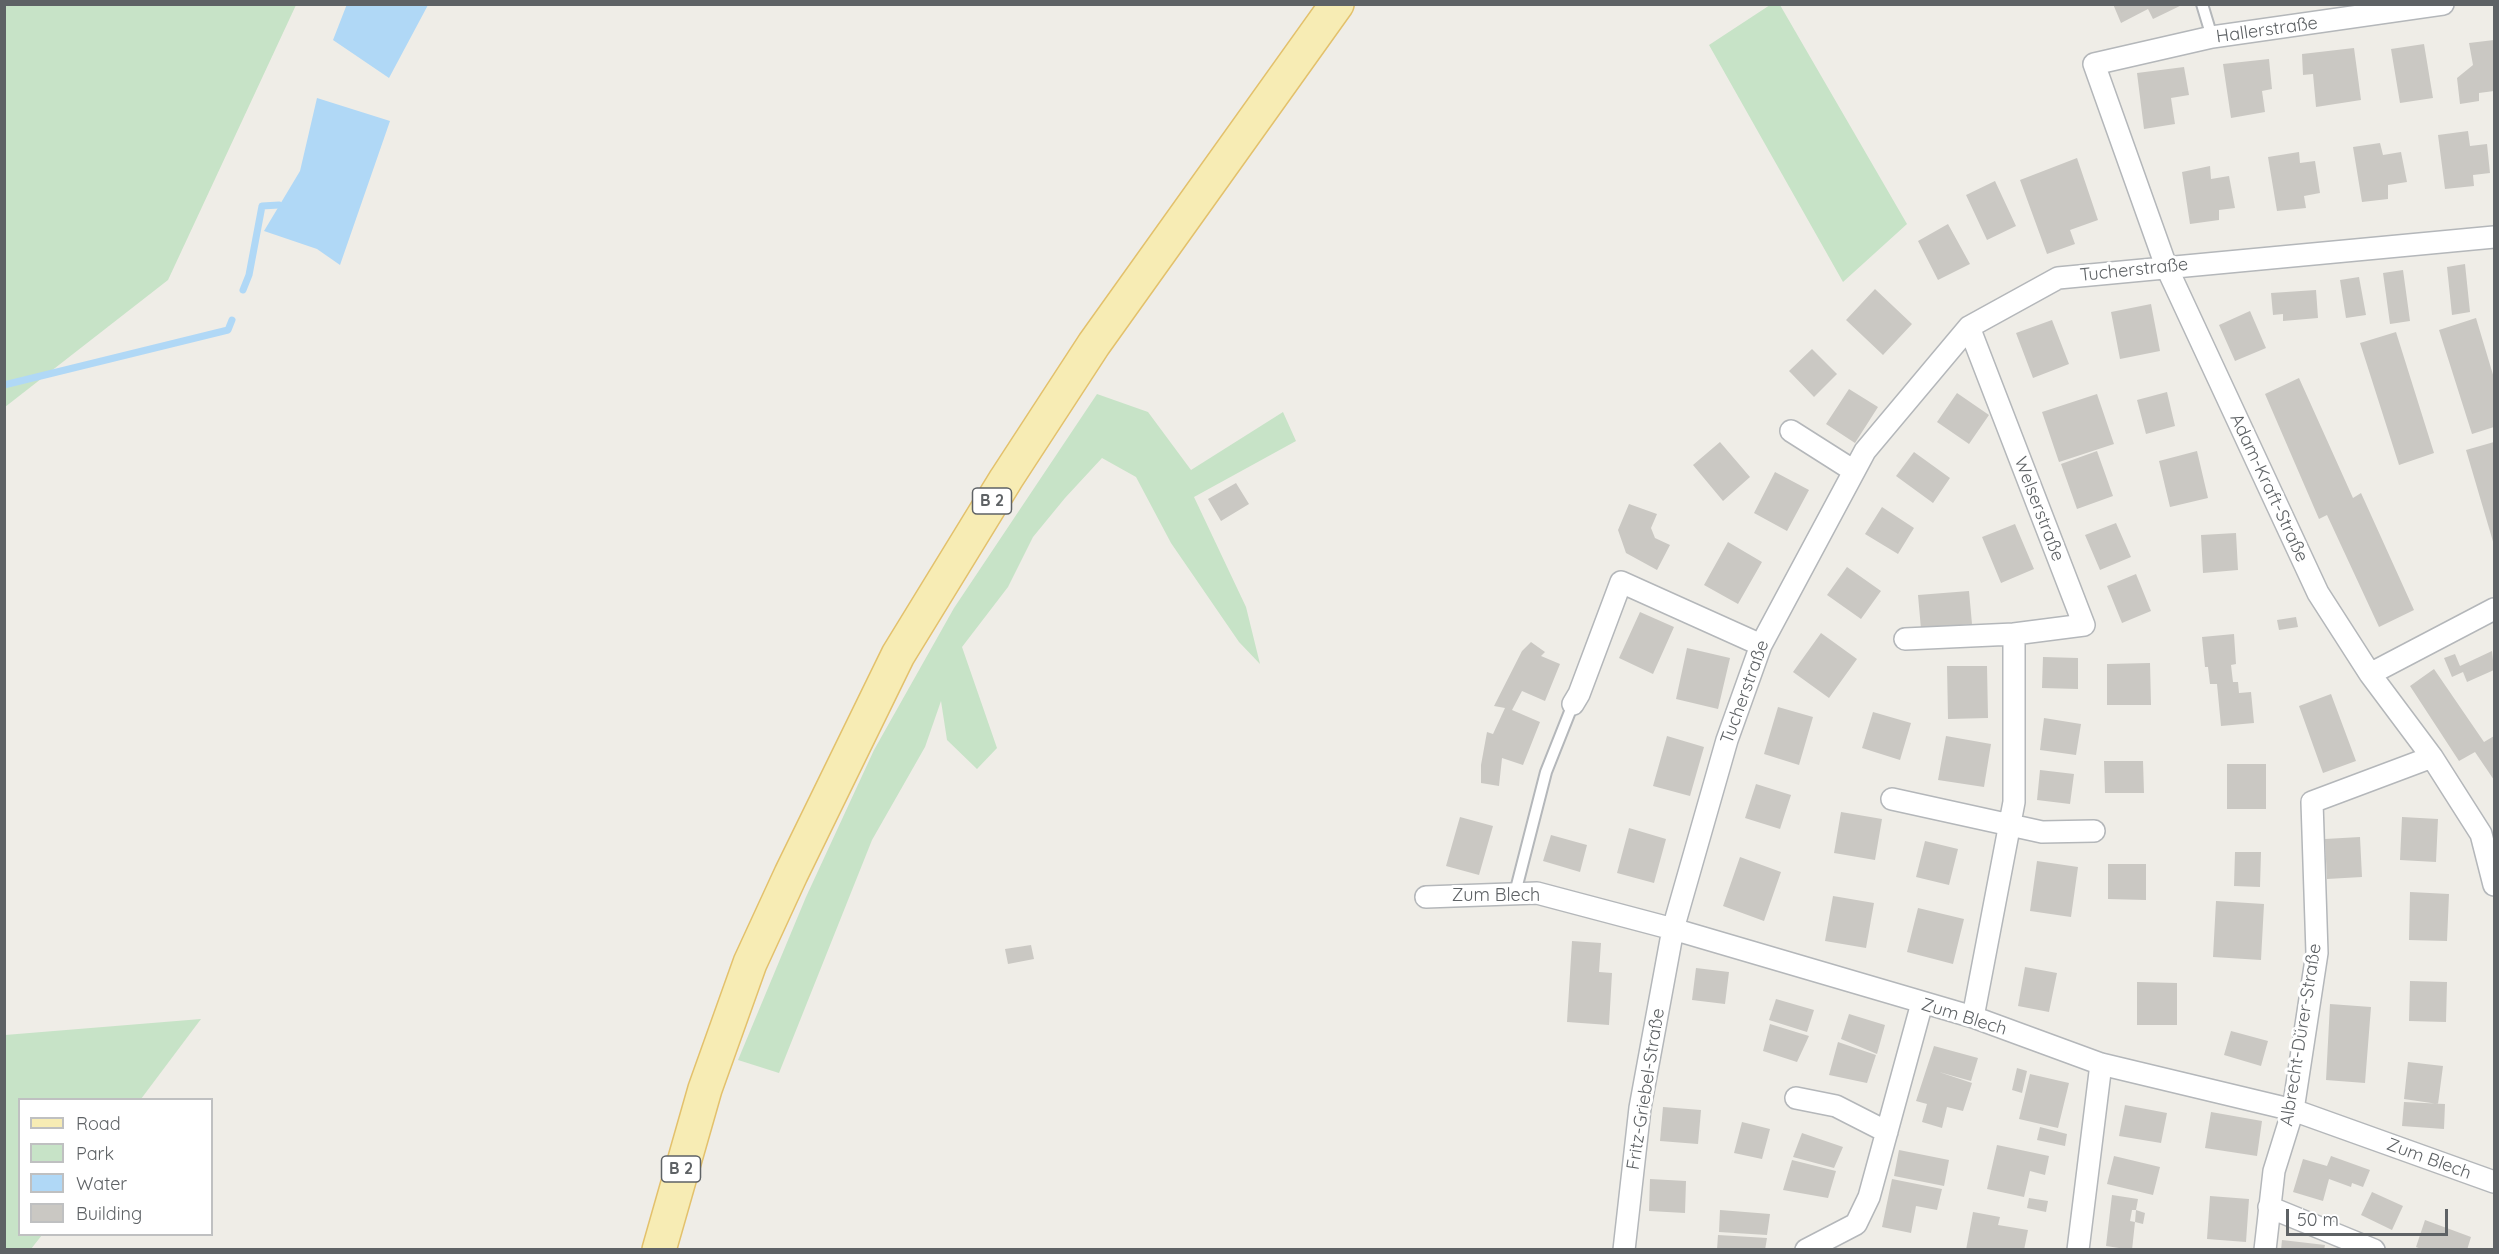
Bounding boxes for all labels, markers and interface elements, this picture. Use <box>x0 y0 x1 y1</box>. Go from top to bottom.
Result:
street label: Hallerstraße <box>2215 12 2319 48</box>
street label: Tucherstraße <box>2079 254 2189 286</box>
street label: Adam-Kraft-Straße <box>2225 410 2313 566</box>
street label: Welserstraße <box>2009 454 2069 564</box>
road number: B 2 <box>972 488 1012 514</box>
street label: Tucherstraße <box>1716 637 1774 747</box>
street label: Zum Blech <box>1452 885 1540 907</box>
street label: Albrecht-Dürer-Straße <box>2276 942 2326 1128</box>
street label: Zum Blech <box>1919 994 2009 1040</box>
street label: Fritz-Griebel-Straße <box>1623 1007 1669 1171</box>
legend <box>18 1098 213 1236</box>
text: Road <box>76 1112 121 1135</box>
street label: Zum Blech <box>2384 1134 2474 1184</box>
text: Park <box>76 1142 114 1165</box>
road number: B 2 <box>662 1156 700 1182</box>
text: Water <box>76 1172 127 1195</box>
scale bar <box>2289 1197 2451 1235</box>
text: Building <box>76 1202 142 1225</box>
text: 50 m <box>2297 1208 2339 1231</box>

